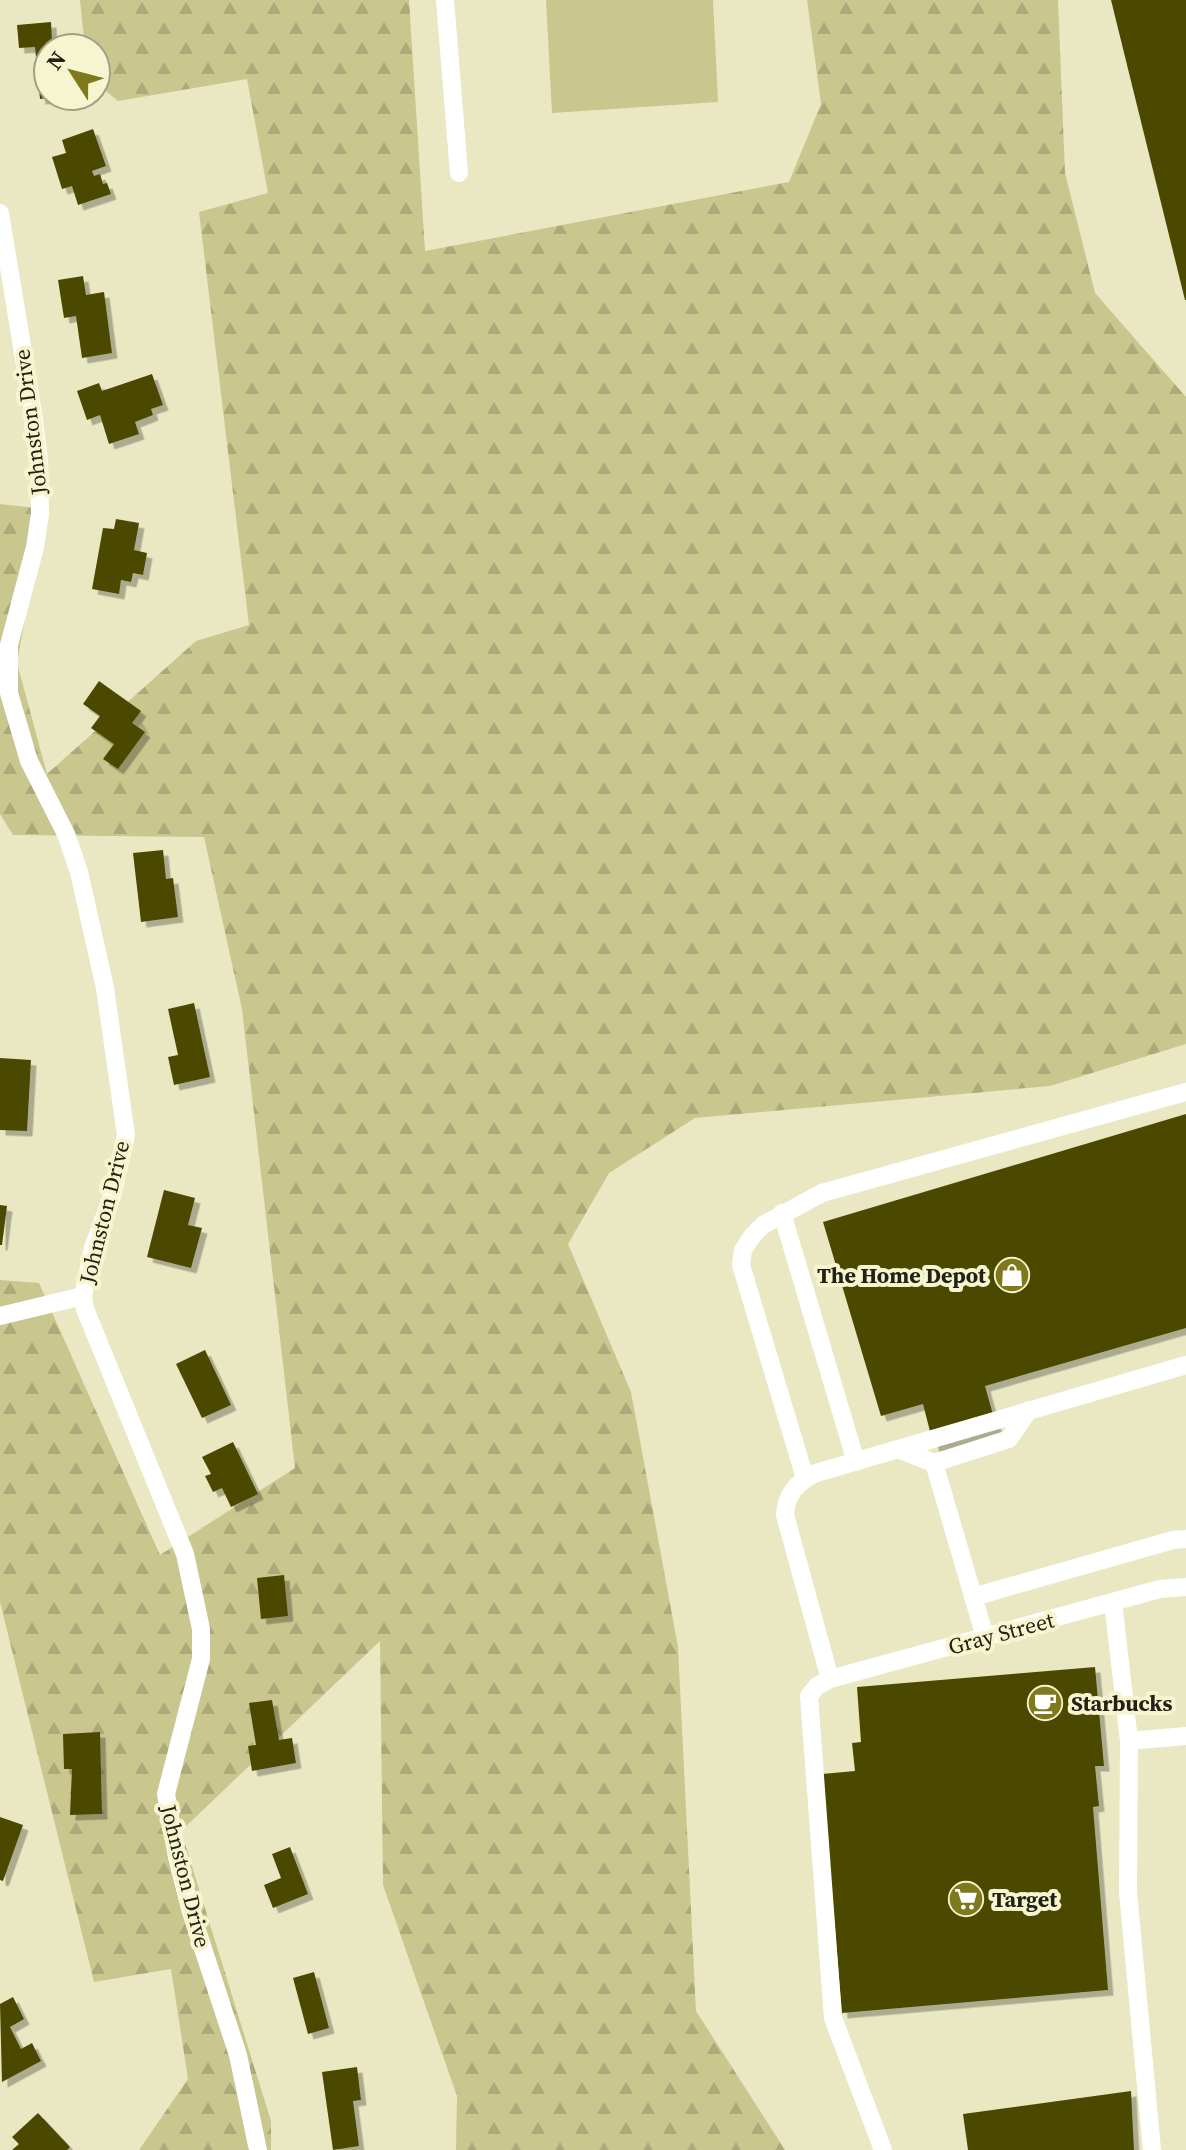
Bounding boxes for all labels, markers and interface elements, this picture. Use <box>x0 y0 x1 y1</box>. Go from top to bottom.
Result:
north arrow <box>32 32 112 112</box>
text: N <box>39 45 73 76</box>
street label: Johnston Drive <box>6 347 54 498</box>
street label: Johnston Drive <box>71 1137 136 1288</box>
shop icon: The Home Depot <box>993 1256 1031 1294</box>
place label: The Home Depot <box>817 1260 987 1290</box>
street label: Gray Street <box>945 1604 1058 1662</box>
cafe icon: Starbucks <box>1026 1684 1064 1722</box>
place label: Starbucks <box>1071 1688 1172 1718</box>
street label: Johnston Drive <box>153 1800 218 1951</box>
supermarket icon: Target <box>947 1880 985 1918</box>
place label: Target <box>992 1884 1058 1914</box>

